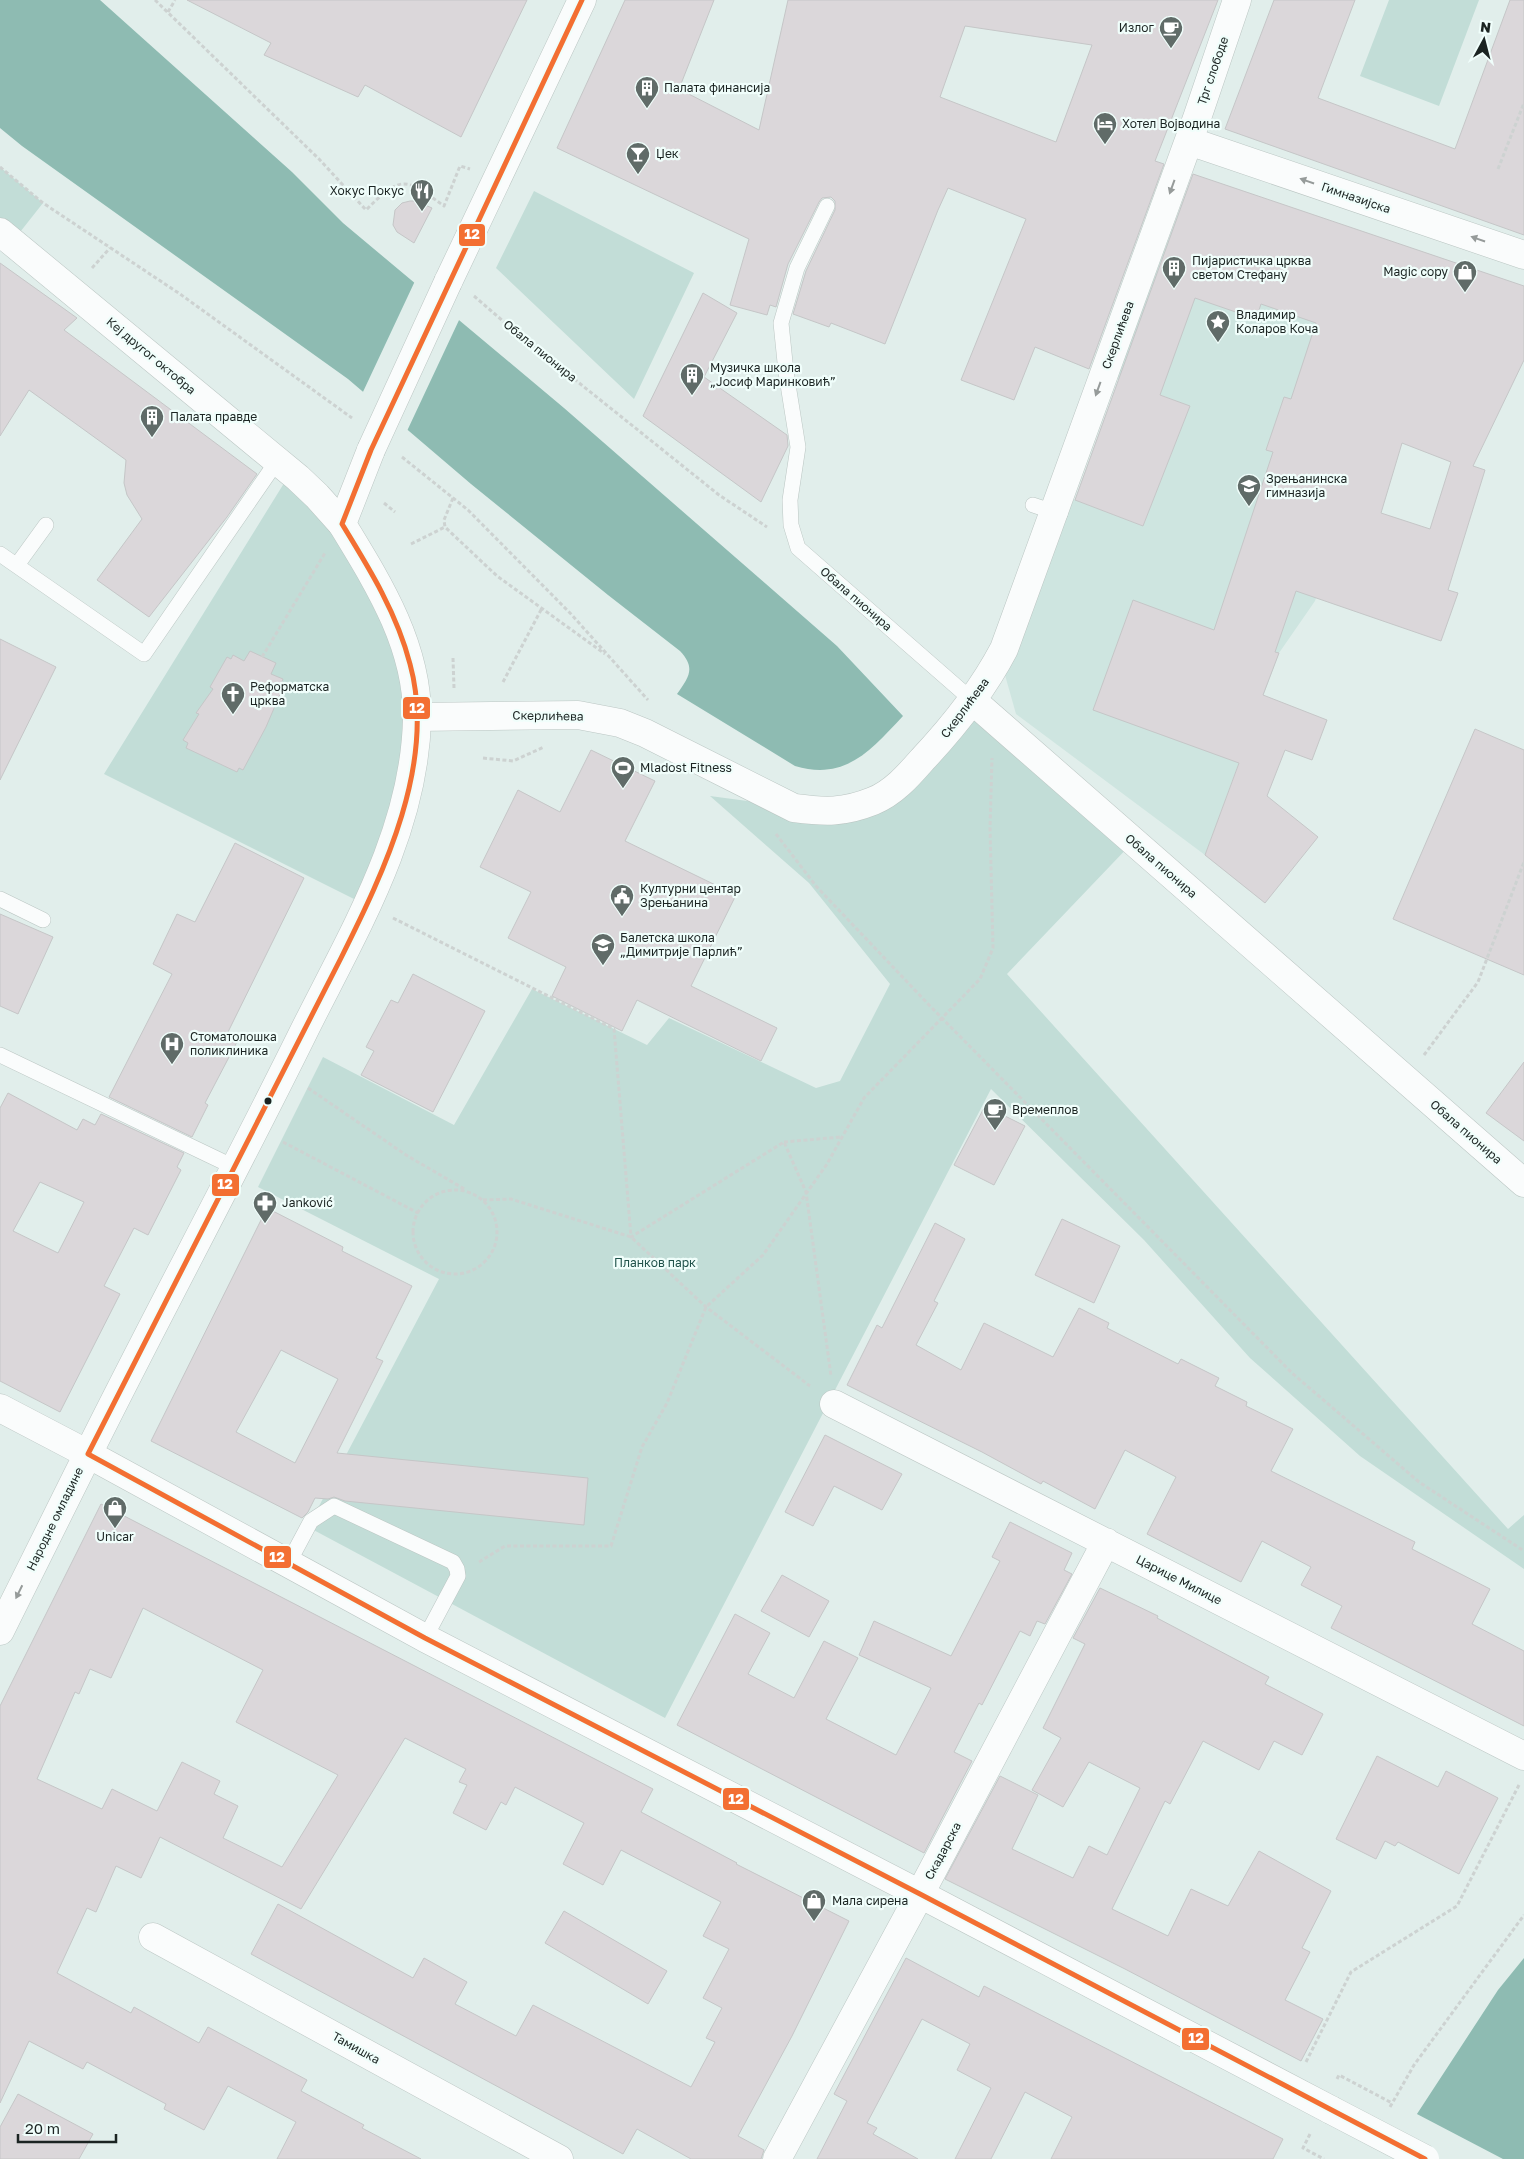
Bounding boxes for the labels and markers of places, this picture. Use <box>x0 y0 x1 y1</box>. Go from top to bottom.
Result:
cafe icon: Излог <box>1158 15 1184 49</box>
place label: Излог <box>1119 20 1154 35</box>
building icon: Палата финансија <box>634 75 660 109</box>
place label: Палата финансија <box>664 80 770 95</box>
hotel icon: Хотел Војводина <box>1092 111 1118 145</box>
place label: Хотел Војводина <box>1122 116 1220 131</box>
bar icon: Џек <box>625 141 651 175</box>
place label: Џек <box>656 146 679 161</box>
restaurant icon: Хокус Покус <box>409 178 435 212</box>
place label: Хокус Покус <box>330 183 404 198</box>
place label: Пијаристичка црква светом Стефану <box>1192 253 1311 282</box>
building icon: Пијаристичка црква светом Стефану <box>1161 255 1187 289</box>
shop icon: Magic copy <box>1452 259 1478 293</box>
place label: Magic copy <box>1383 264 1448 279</box>
place label: Владимир Коларов Коча <box>1236 307 1318 336</box>
place icon: Владимир Коларов Коча <box>1205 309 1231 343</box>
place label: Музичка школа „Јосиф Маринковић” <box>710 360 836 389</box>
building icon: Музичка школа „Јосиф Маринковић” <box>679 362 705 396</box>
building icon: Палата правде <box>139 404 165 438</box>
place label: Палата правде <box>170 409 257 424</box>
place label: Зрењанинска гимназија <box>1266 471 1347 500</box>
school or university icon: Зрењанинска гимназија <box>1236 473 1262 507</box>
place label: Реформатска црква <box>250 679 329 708</box>
church icon: Реформатска црква <box>220 681 246 715</box>
sports icon: Mladost Fitness <box>610 755 636 789</box>
place label: Mladost Fitness <box>640 760 732 775</box>
place label: Културни центар Зрењанина <box>640 881 741 910</box>
public building icon: Културни центар Зрењанина <box>609 883 635 917</box>
place label: Балетска школа „Димитрије Парлић” <box>620 930 743 959</box>
school or university icon: Балетска школа „Димитрије Парлић” <box>590 932 616 966</box>
place label: Стоматолошка поликлиника <box>190 1029 277 1058</box>
hospital icon: Стоматолошка поликлиника <box>159 1031 185 1065</box>
unlabelled marker <box>263 1096 273 1106</box>
cafe icon: Времеплов <box>982 1097 1008 1131</box>
place label: Времеплов <box>1012 1102 1078 1117</box>
pharmacy icon: Janković <box>252 1190 278 1224</box>
place label: Janković <box>282 1195 333 1210</box>
shop icon: Unicar <box>102 1495 128 1529</box>
place label: Unicar <box>96 1529 134 1544</box>
shop icon: Мала сирена <box>801 1888 827 1922</box>
place label: Мала сирена <box>832 1893 908 1908</box>

